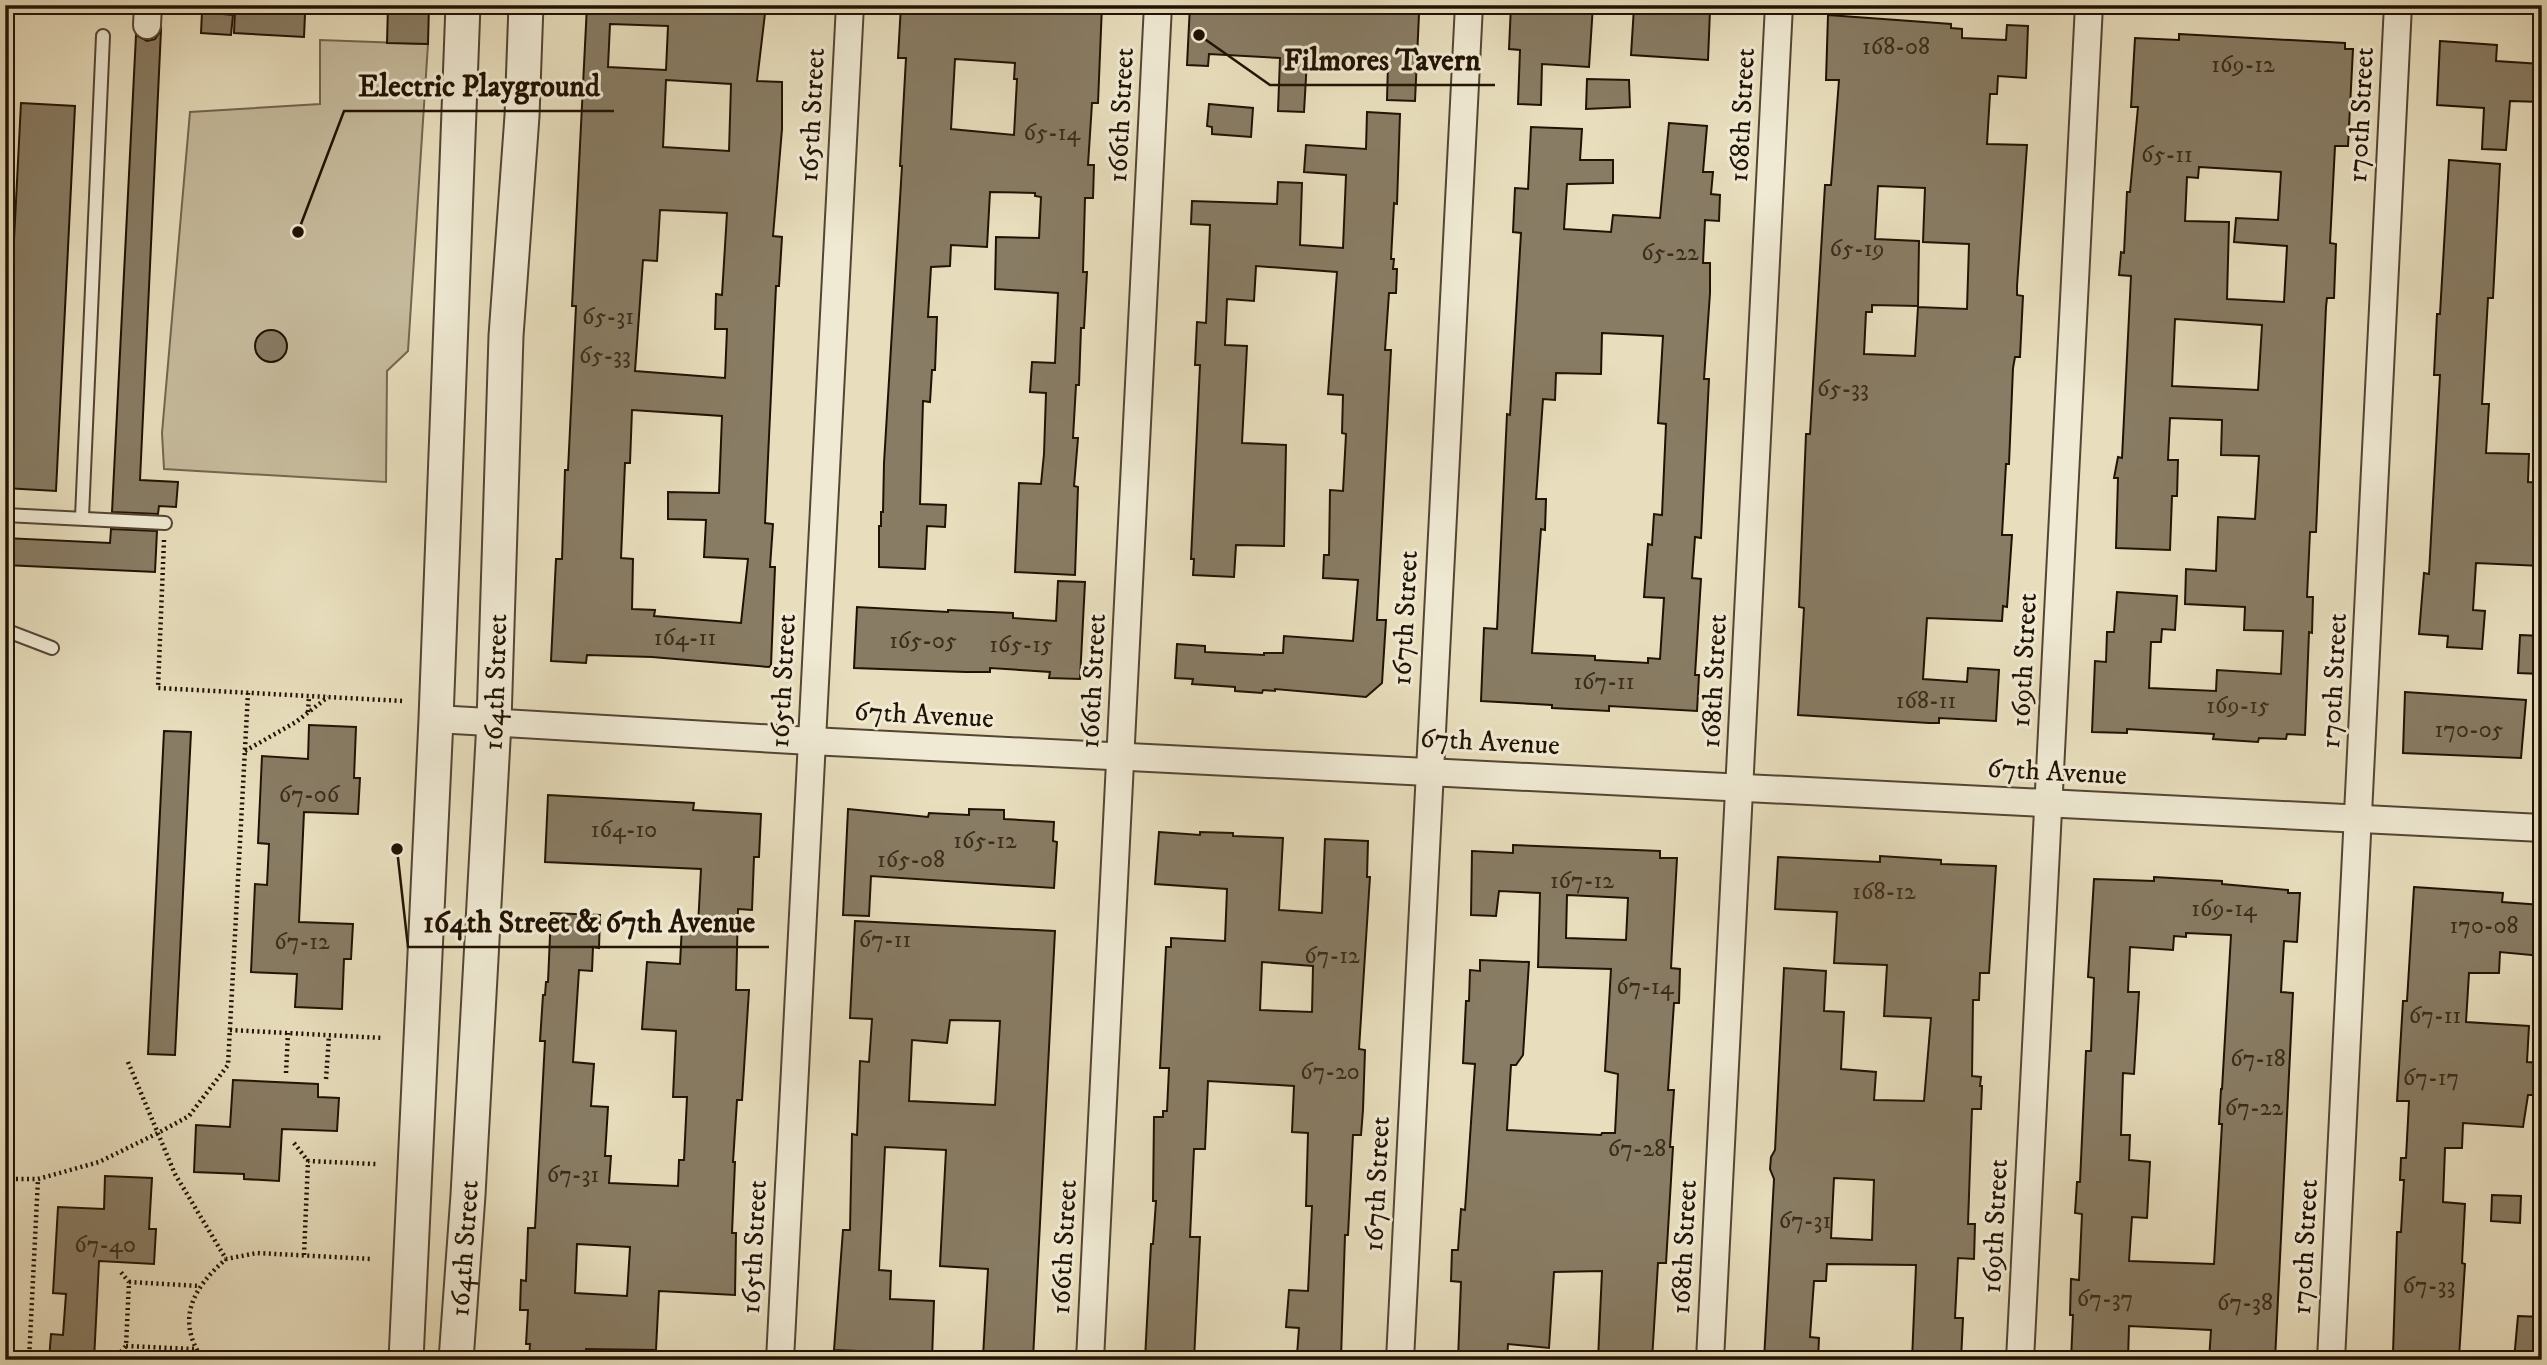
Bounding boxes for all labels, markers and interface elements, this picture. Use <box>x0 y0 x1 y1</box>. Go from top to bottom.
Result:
house number: 168-08 <box>1862 32 1930 62</box>
callout: Filmores Tavern <box>1270 34 1495 85</box>
text: Filmores Tavern <box>1283 43 1481 80</box>
street label: 170th Street <box>2340 46 2382 184</box>
street label: 165th Street <box>791 47 833 183</box>
street label: 166th Street <box>1100 47 1142 183</box>
street label: 168th Street <box>1721 47 1763 183</box>
house number: 169-12 <box>2211 50 2275 80</box>
callout: Electric Playground <box>344 60 614 111</box>
text: Electric Playground <box>358 69 601 106</box>
house number: 65-14 <box>1024 118 1082 148</box>
house number: 65-11 <box>2141 140 2193 170</box>
house number: 65-19 <box>1830 234 1884 264</box>
house number: 65-22 <box>1641 238 1699 268</box>
house number: 65-31 <box>582 302 634 332</box>
house number: 65-33 <box>579 341 631 371</box>
house number: 65-33 <box>1817 374 1869 404</box>
street label: 167th Street <box>1384 549 1426 687</box>
street label: 169th Street <box>2003 592 2045 728</box>
street label: 170th Street <box>2313 612 2355 750</box>
street label: 164th Street <box>475 613 515 751</box>
street label: 165th Street <box>762 613 804 749</box>
street label: 166th Street <box>1072 613 1114 749</box>
street label: 168th Street <box>1693 613 1735 749</box>
house number: 164-11 <box>654 623 716 653</box>
house number: 165-05 <box>889 626 957 656</box>
house number: 165-15 <box>989 630 1053 660</box>
house number: 167-11 <box>1573 667 1635 697</box>
house number: 168-11 <box>1896 686 1956 716</box>
house number: 169-15 <box>2206 691 2270 721</box>
street label: 67th Avenue <box>853 694 995 736</box>
house number: 170-05 <box>2435 715 2504 745</box>
street label: 67th Avenue <box>1419 721 1561 763</box>
street label: 67th Avenue <box>1986 751 2128 793</box>
house number: 67-06 <box>279 780 341 810</box>
house number: 164-10 <box>591 815 657 845</box>
house number: 165-12 <box>953 826 1017 856</box>
house number: 165-08 <box>877 845 945 875</box>
house number: 167-12 <box>1550 866 1614 896</box>
house number: 168-12 <box>1852 877 1916 907</box>
house number: 169-14 <box>2191 894 2258 924</box>
callout: 164th Street & 67th Avenue <box>408 896 769 947</box>
text: 164th Street & 67th Avenue <box>423 905 756 942</box>
house number: 170-08 <box>2449 911 2519 941</box>
house number: 67-11 <box>859 925 911 955</box>
house number: 67-12 <box>274 927 330 957</box>
house number: 67-12 <box>1304 941 1360 971</box>
house number: 67-14 <box>1616 972 1675 1002</box>
house number: 67-11 <box>2409 1001 2461 1031</box>
house number: 67-18 <box>2230 1044 2286 1074</box>
house number: 67-20 <box>1300 1057 1360 1087</box>
house number: 67-17 <box>2403 1063 2459 1093</box>
house number: 67-22 <box>2225 1093 2283 1123</box>
street label: 167th Street <box>1356 1115 1398 1253</box>
house number: 67-28 <box>1608 1134 1666 1164</box>
street label: 169th Street <box>1974 1158 2016 1294</box>
house number: 67-31 <box>547 1160 599 1190</box>
street label: 170th Street <box>2284 1178 2326 1316</box>
street label: 164th Street <box>442 1179 486 1318</box>
street label: 165th Street <box>733 1179 775 1315</box>
street label: 166th Street <box>1043 1179 1085 1315</box>
street label: 168th Street <box>1663 1179 1705 1315</box>
house number: 67-31 <box>1779 1206 1831 1236</box>
house number: 67-40 <box>74 1230 136 1260</box>
house number: 67-33 <box>2403 1271 2455 1301</box>
house number: 67-37 <box>2077 1284 2133 1314</box>
house number: 67-38 <box>2217 1288 2273 1318</box>

